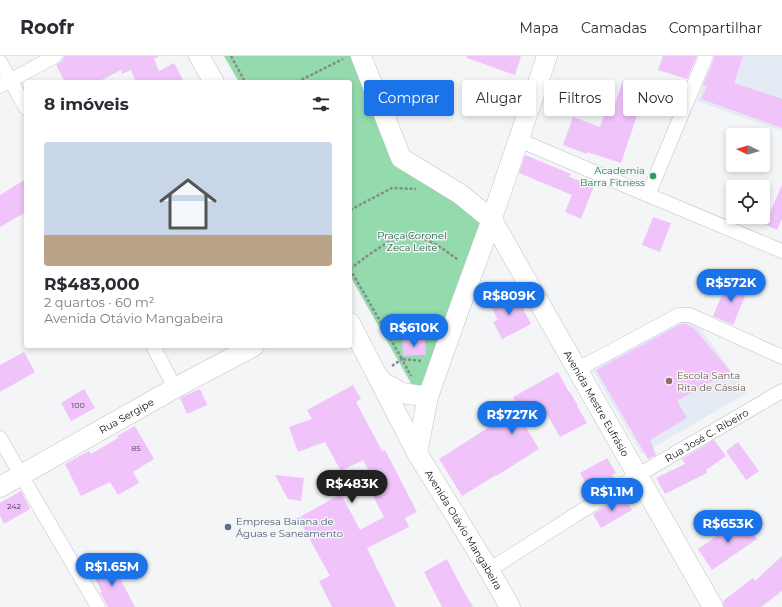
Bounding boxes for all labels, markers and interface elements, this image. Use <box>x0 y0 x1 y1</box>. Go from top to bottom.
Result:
text: Roofr <box>20 16 74 39</box>
text: Mapa <box>520 19 559 37</box>
text: Camadas <box>581 19 647 37</box>
text: Compartilhar <box>669 19 762 37</box>
chip: Comprar <box>364 80 454 116</box>
chip: Alugar <box>462 80 536 116</box>
chip: Filtros <box>544 80 615 116</box>
chip: Novo <box>623 80 687 116</box>
icon: filters <box>310 93 332 115</box>
text: 8 imóveis <box>44 94 129 114</box>
north arrow <box>726 128 770 172</box>
map controls <box>726 128 770 224</box>
place label: Academia Barra Fitness <box>580 164 645 189</box>
icon: home <box>152 168 224 240</box>
marker: Academia Barra Fitness <box>648 171 658 181</box>
button: locate <box>726 180 770 224</box>
park label: Praça Coronel Zeca Leite <box>377 229 447 254</box>
pin: R$572K <box>698 269 764 303</box>
text: R$483,000 <box>44 274 140 294</box>
text: R$572K <box>706 274 756 290</box>
pin: R$809K <box>476 282 542 316</box>
text: R$809K <box>482 287 536 303</box>
text: 2 quartos · 60 m² <box>44 294 154 310</box>
text: Avenida Otávio Mangabeira <box>44 310 223 326</box>
pin: R$610K <box>381 314 447 348</box>
text: R$610K <box>389 319 439 335</box>
street label: Avenida Mestre Eufrásio <box>561 348 632 459</box>
place label: Escola Santa Rita de Cássia <box>677 369 746 394</box>
marker: Escola Santa Rita de Cássia <box>664 376 674 386</box>
street label: Rua Sergipe <box>96 395 156 436</box>
house number: 100 <box>71 400 85 410</box>
pin: R$727K <box>479 401 545 435</box>
text: R$727K <box>486 406 538 422</box>
street label: Rua José C. Ribeiro <box>662 406 751 465</box>
house number: 85 <box>131 443 141 453</box>
street label: Avenida Otávio Mangabeira <box>422 467 505 592</box>
pin: R$483K <box>319 470 385 504</box>
text: R$483K <box>326 475 378 491</box>
pin: R$1.1M <box>579 478 645 512</box>
text: R$1.1M <box>590 483 634 499</box>
house number: 242 <box>7 501 22 511</box>
pin: R$653K <box>695 510 761 544</box>
place label: Empresa Baiana de Águas e Saneamento <box>236 515 343 540</box>
text: R$653K <box>702 515 754 531</box>
marker: Empresa Baiana de Águas e Saneamento <box>223 522 233 532</box>
pin: R$1.65M <box>75 553 149 587</box>
text: R$1.65M <box>85 558 139 574</box>

